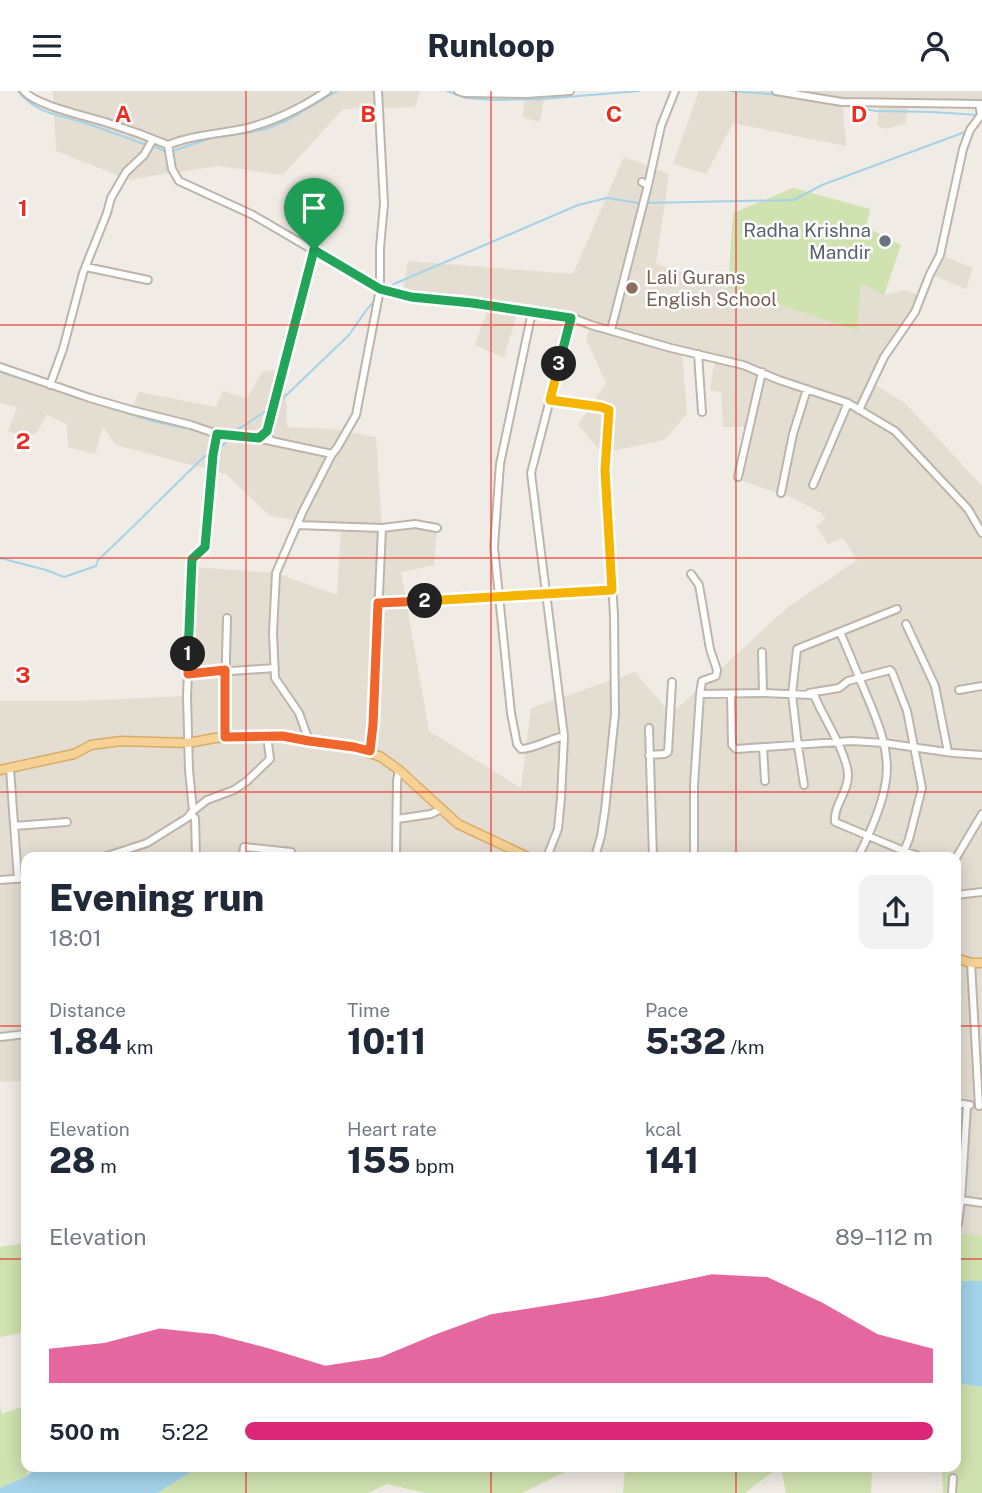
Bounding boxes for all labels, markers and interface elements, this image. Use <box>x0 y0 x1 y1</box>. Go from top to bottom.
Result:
icon: menu <box>28 27 66 65</box>
text: Runloop <box>427 27 555 64</box>
icon: person <box>916 27 954 65</box>
text: A <box>115 100 132 127</box>
text: B <box>360 100 376 127</box>
text: C <box>606 100 622 127</box>
text: D <box>851 100 867 127</box>
pin <box>284 178 344 250</box>
icon: arrive <box>295 189 333 227</box>
text: 1 <box>18 194 28 221</box>
place label: Radha Krishna Mandir <box>743 219 871 263</box>
marker: Radha Krishna Mandir <box>877 233 893 249</box>
place label: Lali Gurans English School <box>646 266 777 310</box>
marker: Lali Gurans English School <box>624 280 640 296</box>
pin: 3 <box>542 347 576 381</box>
text: 3 <box>552 352 565 374</box>
text: 2 <box>16 427 30 454</box>
pin: 2 <box>408 583 442 619</box>
text: 2 <box>418 589 431 611</box>
pin: 1 <box>170 637 206 671</box>
text: 1 <box>183 642 192 664</box>
text: 3 <box>15 661 31 688</box>
text: Evening run <box>49 875 264 920</box>
button: share <box>859 875 933 949</box>
text: 18:01 <box>49 924 102 951</box>
text: Distance <box>49 999 126 1021</box>
text: Time <box>347 999 390 1021</box>
text: Pace <box>645 999 688 1021</box>
text: 1.84 <box>49 1021 122 1062</box>
text: 10:11 <box>347 1021 426 1062</box>
text: 5:32 <box>645 1021 726 1062</box>
text: km <box>122 1036 153 1058</box>
text: /km <box>726 1036 764 1058</box>
text: Elevation <box>49 1118 130 1140</box>
text: Heart rate <box>347 1118 437 1140</box>
text: kcal <box>645 1118 682 1140</box>
text: 28 <box>49 1140 96 1181</box>
text: 155 <box>347 1140 411 1181</box>
text: 141 <box>645 1140 699 1181</box>
text: m <box>96 1155 117 1177</box>
text: bpm <box>411 1155 454 1177</box>
text: Elevation <box>49 1223 147 1250</box>
text: 89–112 m <box>835 1223 933 1250</box>
text: 500 m <box>49 1418 120 1445</box>
text: 5:22 <box>161 1418 209 1445</box>

